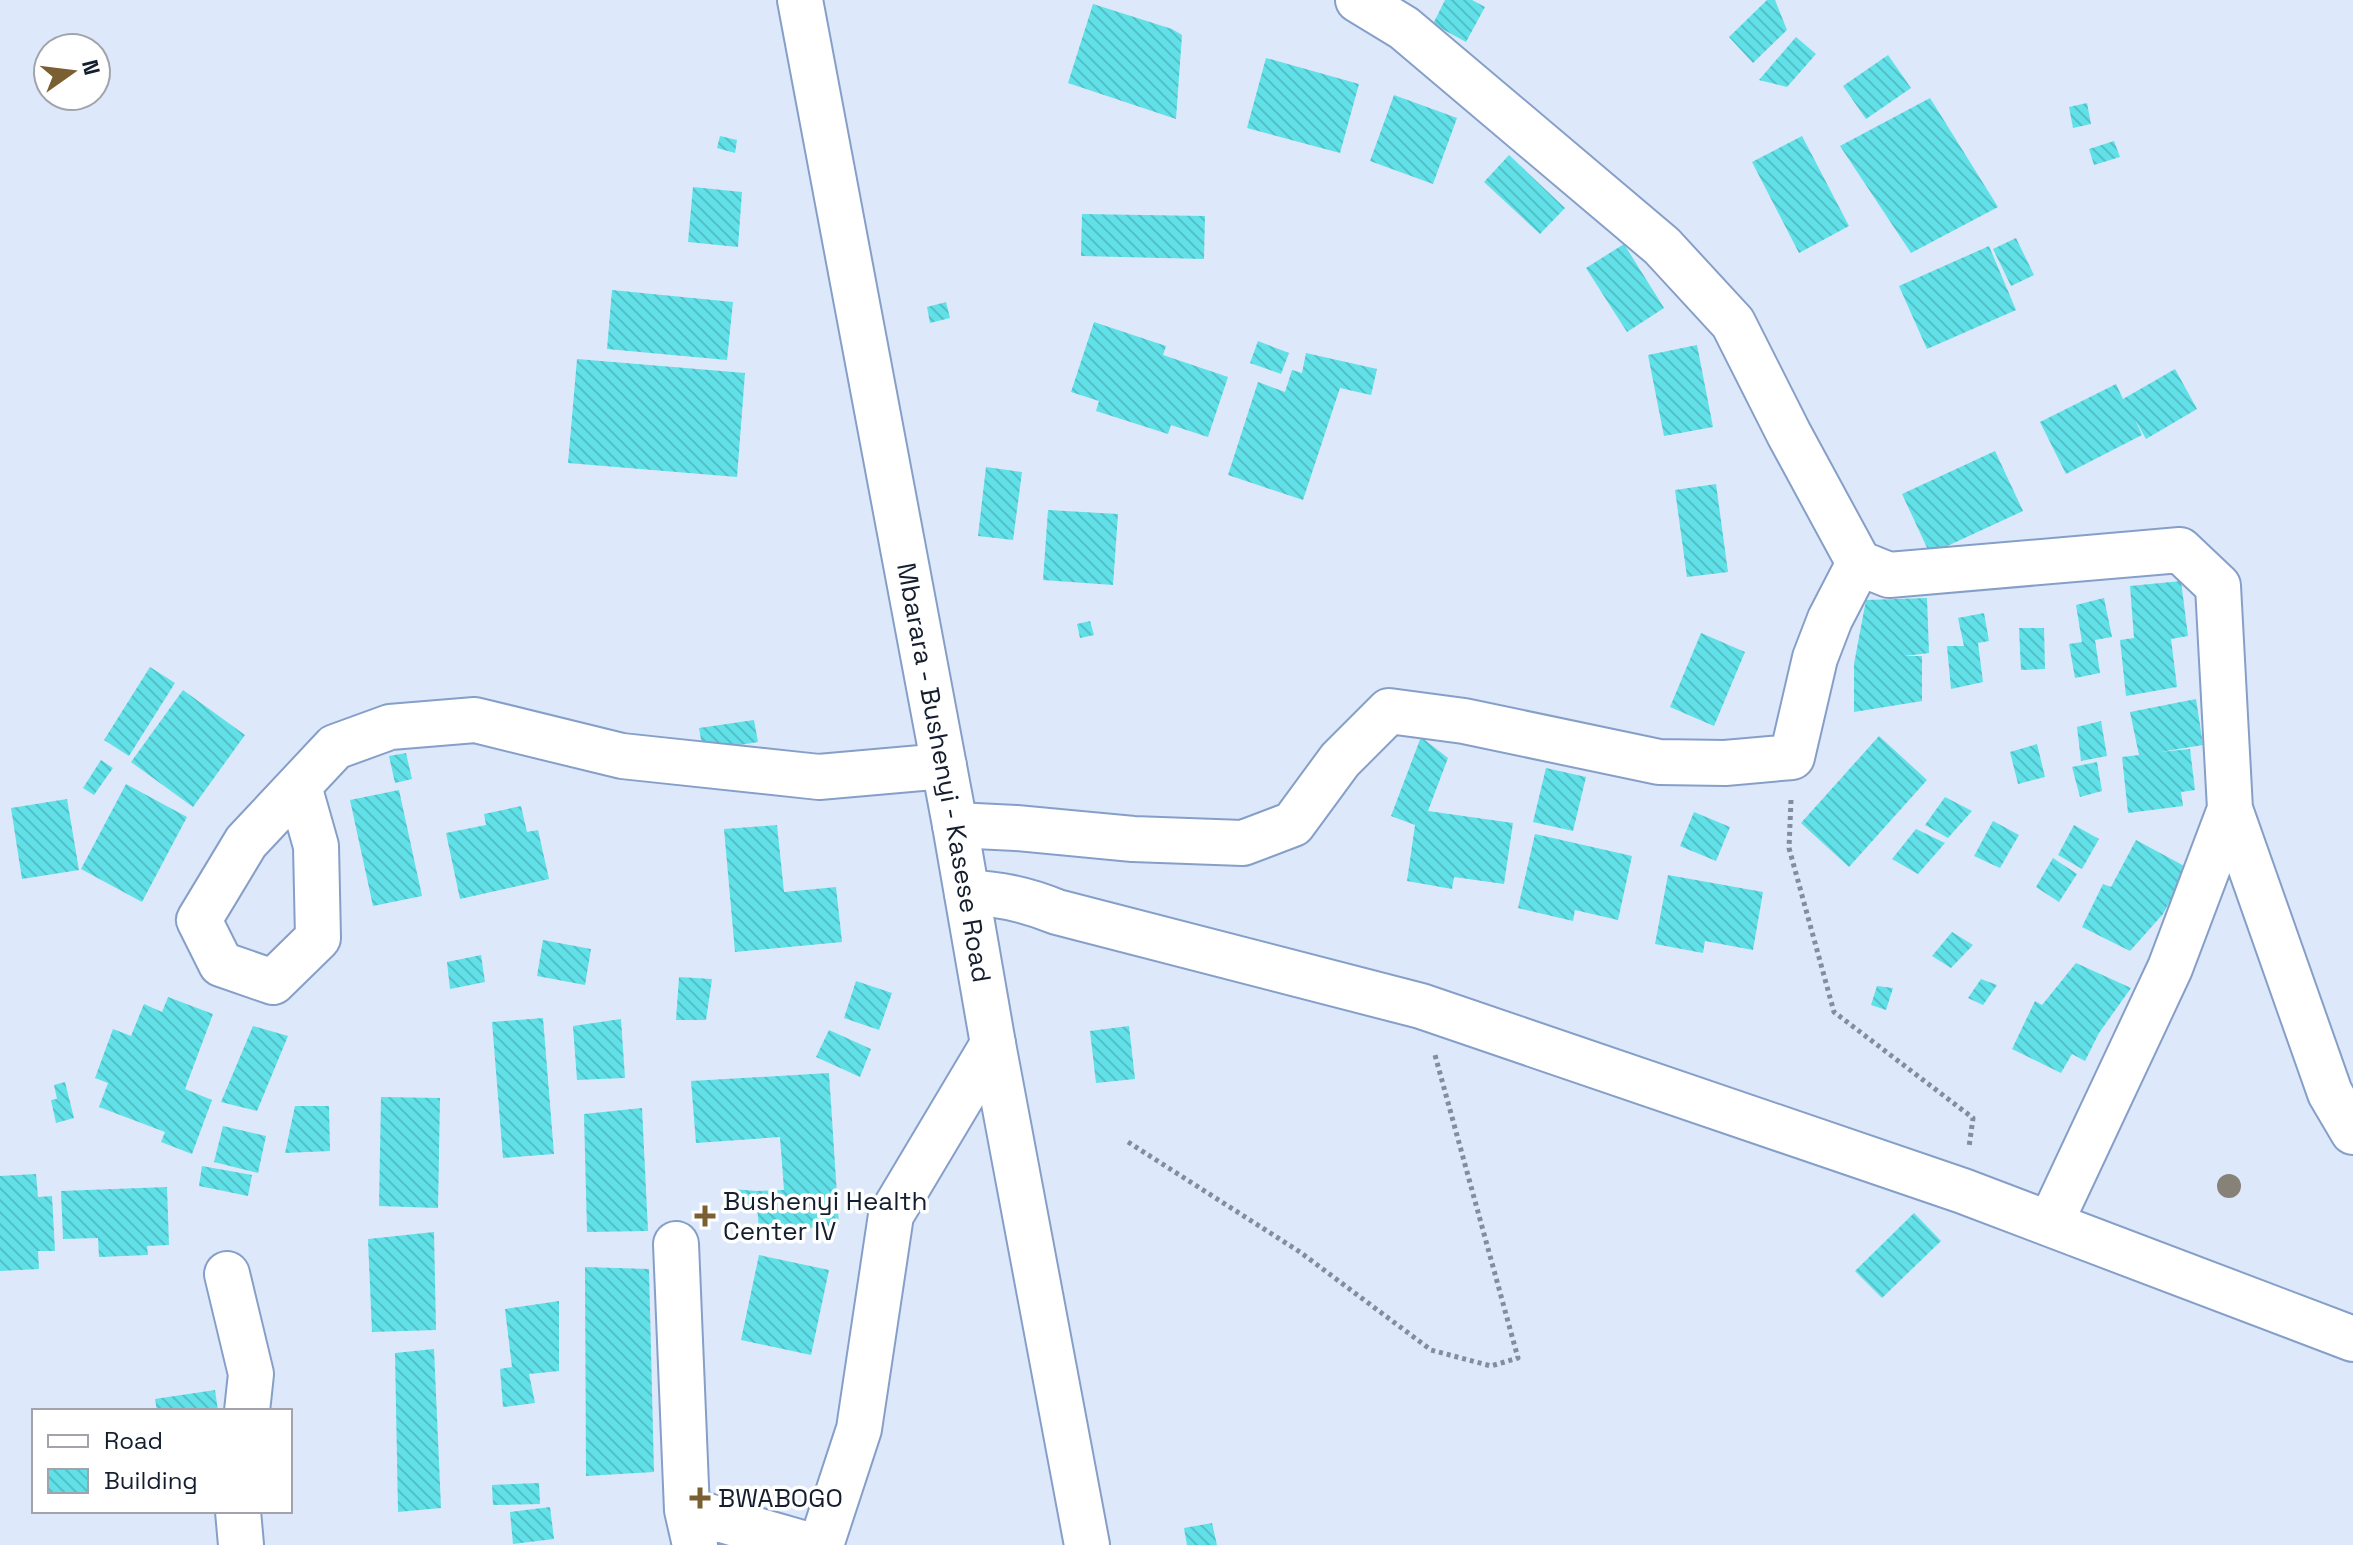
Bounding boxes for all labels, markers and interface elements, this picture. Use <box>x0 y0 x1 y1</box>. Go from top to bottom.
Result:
north arrow <box>32 32 112 112</box>
text: N <box>76 57 107 78</box>
street label: Mbarara - Bushenyi - Kasese Road <box>889 560 999 985</box>
place label: Bushenyi Health Center IV <box>723 1184 928 1248</box>
marker: Bushenyi Health Center IV <box>694 1205 716 1227</box>
legend <box>32 1409 292 1513</box>
text: Road <box>104 1425 163 1456</box>
text: Building <box>104 1465 198 1496</box>
place label: BWABOGO <box>718 1481 843 1515</box>
marker: BWABOGO <box>689 1487 711 1509</box>

